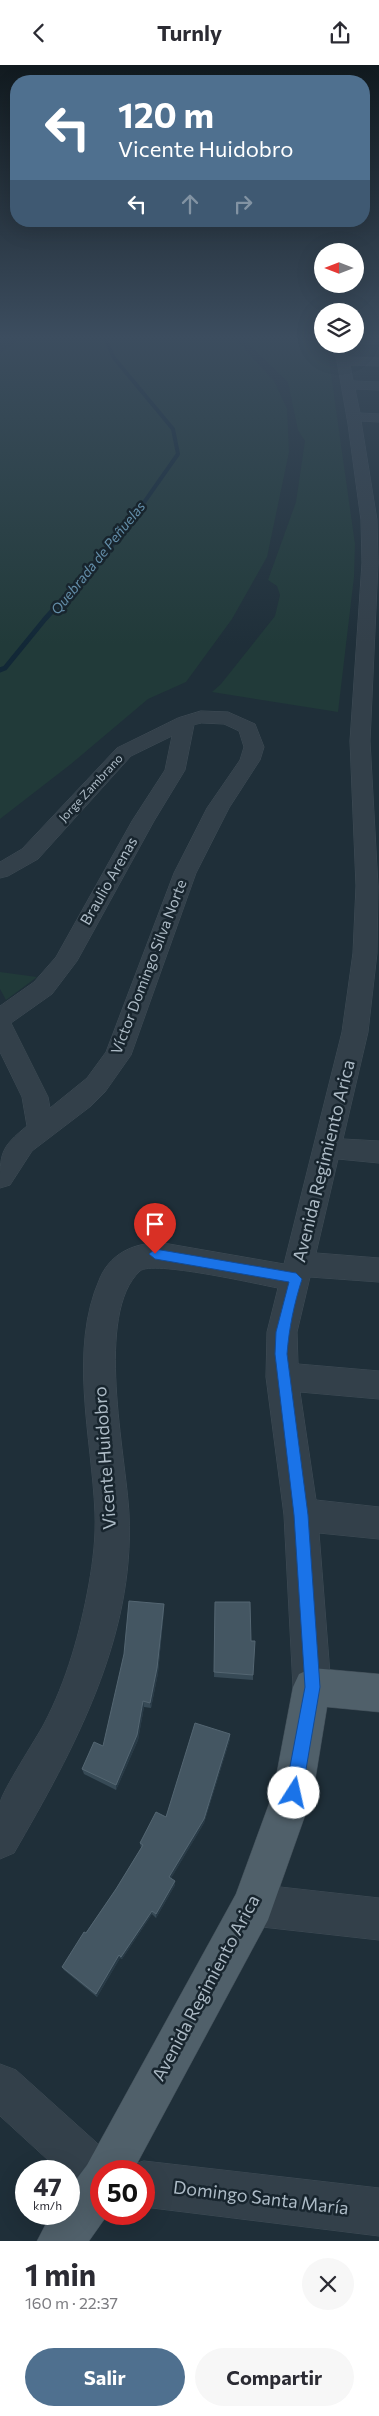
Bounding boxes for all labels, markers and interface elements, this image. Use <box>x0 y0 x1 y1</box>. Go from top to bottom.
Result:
icon: back <box>25 19 53 47</box>
text: Turnly <box>157 19 222 46</box>
icon: share <box>326 19 354 47</box>
text: 120 m <box>118 92 214 135</box>
icon: left <box>35 95 100 160</box>
text: Vicente Huidobro <box>118 135 293 162</box>
icon: left <box>123 190 151 218</box>
icon: ahead <box>176 190 204 218</box>
icon: right <box>229 190 257 218</box>
north arrow <box>314 243 364 293</box>
map controls <box>314 243 364 353</box>
button: layers <box>314 303 364 353</box>
water label: Quebrada de Peñuelas <box>47 498 148 618</box>
street label: Jorge Zambrano <box>55 751 126 825</box>
street label: Braulio Arenas <box>76 833 141 928</box>
street label: Víctor Domingo Silva Norte <box>106 877 190 1057</box>
street label: Avenida Regimiento Arica <box>287 1057 359 1264</box>
pin <box>134 1203 176 1254</box>
icon: arrive <box>141 1210 169 1238</box>
street label: Vicente Huidobro <box>88 1386 120 1530</box>
position arrow <box>267 1766 319 1818</box>
street label: Avenida Regimiento Arica <box>147 1891 264 2084</box>
speed limit sign: 50 <box>90 2160 155 2225</box>
text: 47 <box>33 2171 62 2201</box>
street label: Domingo Santa María <box>172 2175 350 2219</box>
text: km/h <box>33 2198 62 2212</box>
text: 1 min <box>25 2255 96 2292</box>
button: close <box>302 2258 354 2310</box>
text: 160 m · 22:37 <box>25 2293 118 2312</box>
button: Salir <box>25 2348 185 2406</box>
button: Compartir <box>195 2348 354 2406</box>

